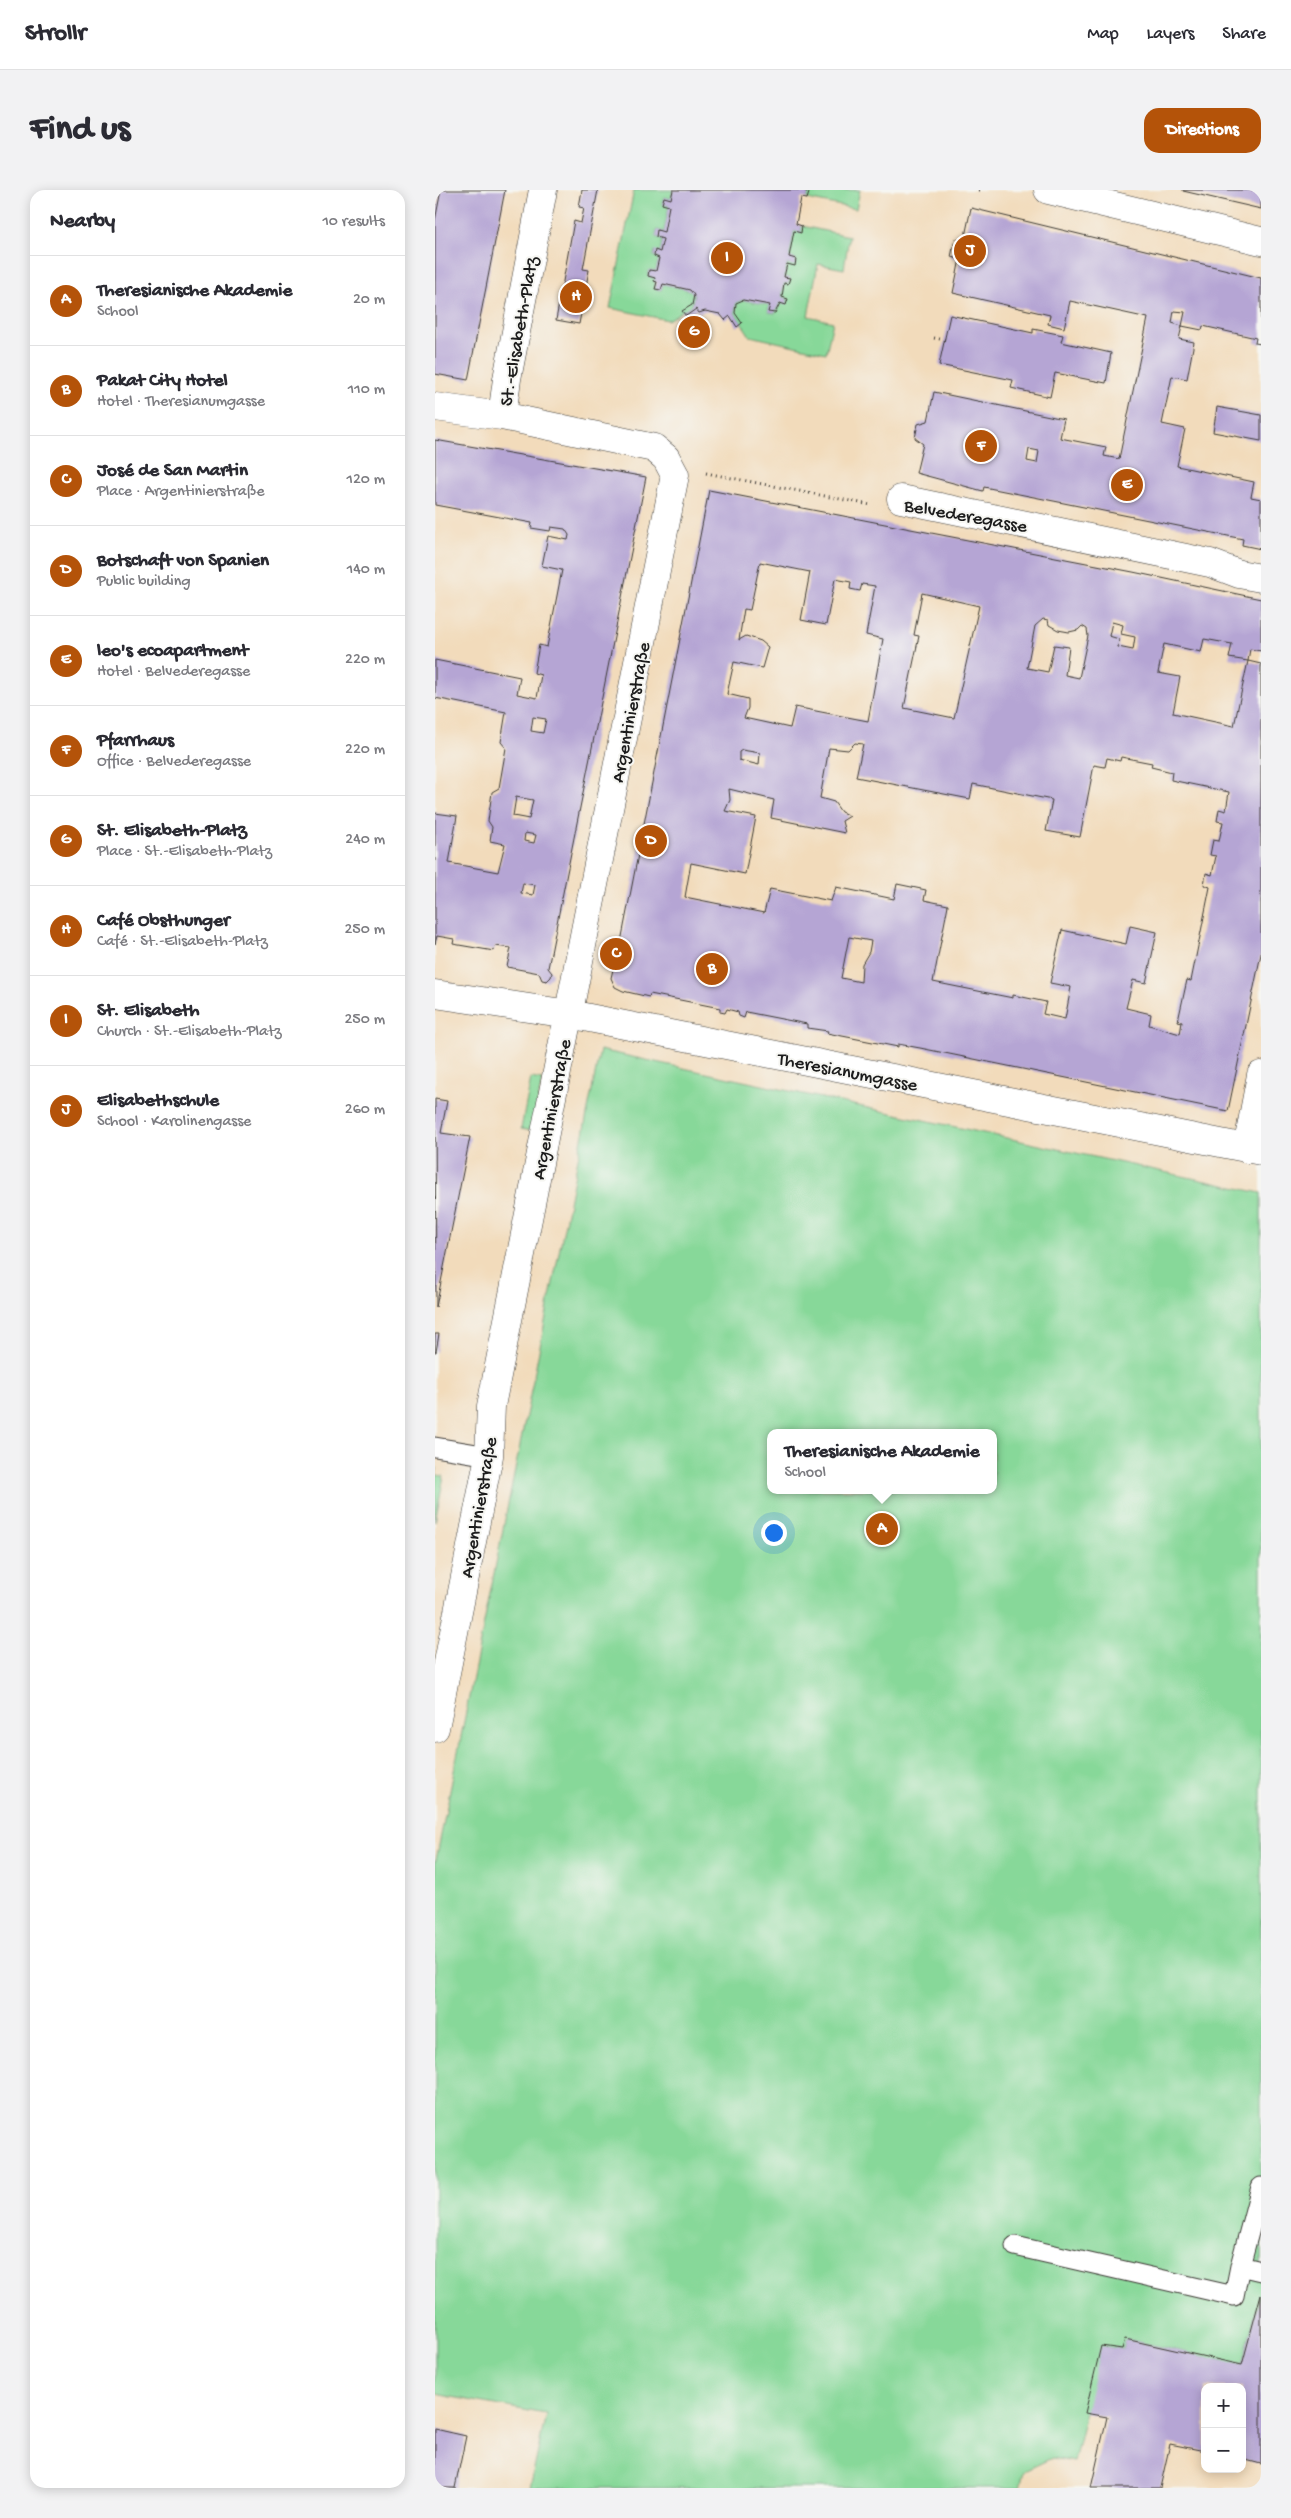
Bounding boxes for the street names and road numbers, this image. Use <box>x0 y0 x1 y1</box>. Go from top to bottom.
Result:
street label: St.-Elisabeth-Platz <box>496 255 545 408</box>
street label: Belvederegasse <box>901 495 1029 540</box>
street label: Argentinierstraße <box>608 640 657 785</box>
street label: Argentinierstraße <box>529 1037 578 1182</box>
street label: Theresianumgasse <box>774 1048 919 1098</box>
street label: Argentinierstraße <box>457 1435 504 1580</box>

